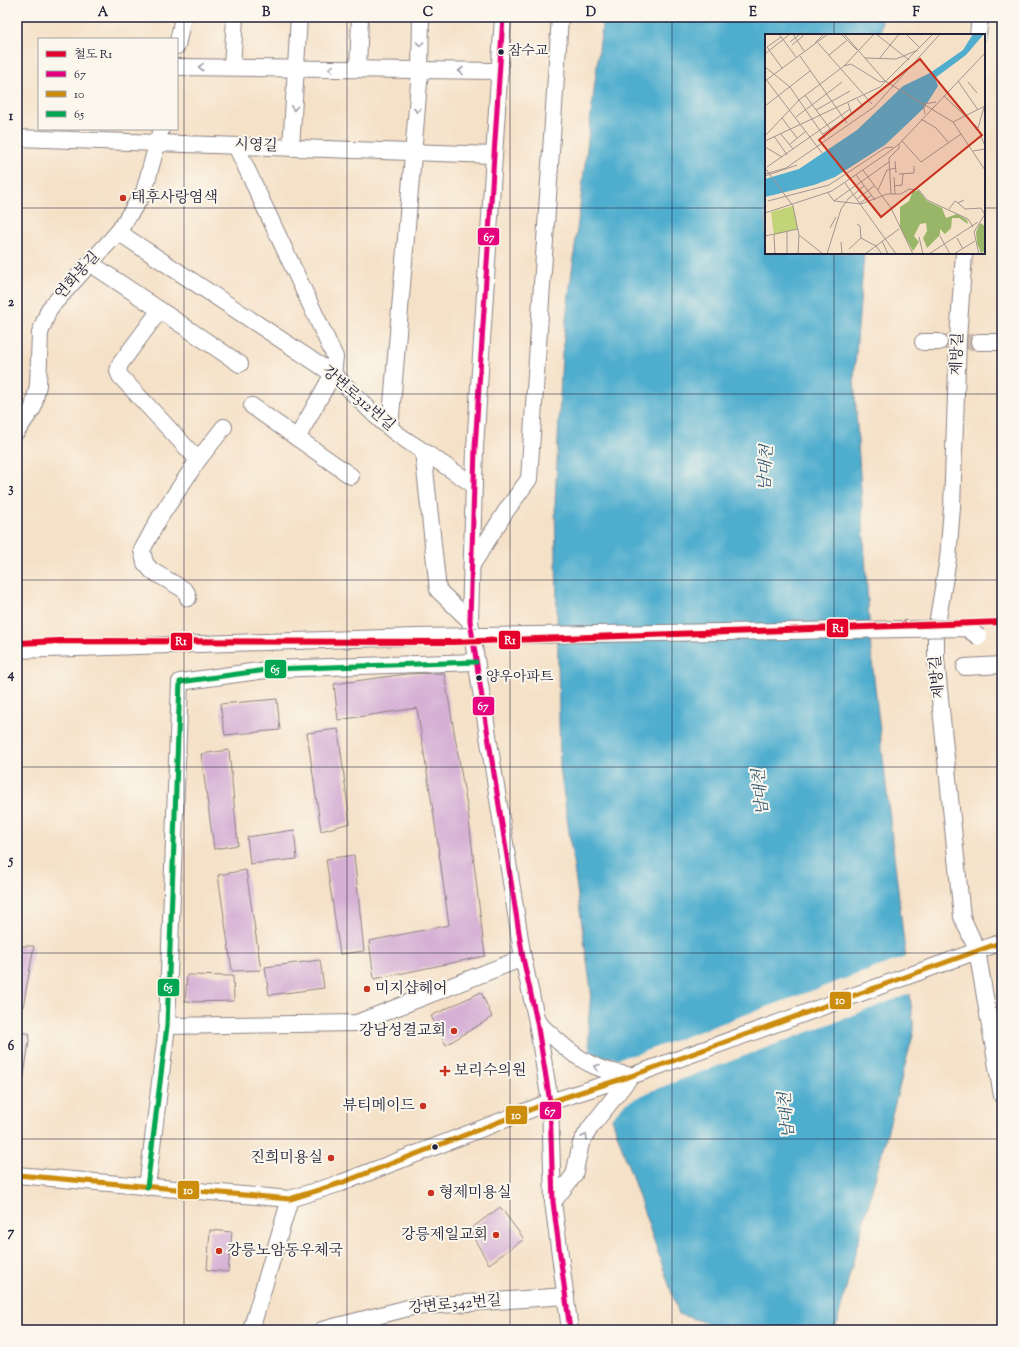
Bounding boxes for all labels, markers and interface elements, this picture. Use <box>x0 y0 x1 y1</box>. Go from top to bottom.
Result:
text: A <box>98 4 109 22</box>
text: B <box>262 4 271 22</box>
text: C <box>423 4 433 22</box>
text: D <box>586 4 596 22</box>
text: E <box>749 4 757 22</box>
text: F <box>912 4 920 22</box>
inset map <box>765 34 985 254</box>
legend <box>38 38 178 130</box>
one-way arrow <box>416 41 425 47</box>
place label: 잠수교 <box>508 42 549 62</box>
text: 철도 R1 <box>74 46 112 64</box>
marker: 잠수교 <box>496 47 506 57</box>
one-way arrow <box>198 63 204 71</box>
one-way arrow <box>328 65 334 73</box>
text: 67 <box>74 66 86 84</box>
one-way arrow <box>458 67 464 75</box>
text: 10 <box>74 86 84 104</box>
one-way arrow <box>290 105 299 111</box>
text: 65 <box>74 106 84 124</box>
one-way arrow <box>412 107 421 113</box>
text: 1 <box>9 108 14 126</box>
street label: 시영길 <box>234 135 278 157</box>
place label: 태후사랑염색 <box>131 188 218 209</box>
marker: 태후사랑염색 <box>118 193 128 203</box>
line badge: 67 <box>477 227 500 246</box>
text: 67 <box>484 230 495 246</box>
street label: 연화봉길 <box>51 247 105 305</box>
text: 2 <box>8 294 15 312</box>
street label: 제방길 <box>947 332 969 376</box>
street label: 강변로312번길 <box>317 361 399 437</box>
water label: 남대천 <box>754 443 780 492</box>
text: 3 <box>8 480 14 498</box>
line badge: R1 <box>826 618 849 638</box>
text: R1 <box>831 621 844 637</box>
line badge: R1 <box>498 630 521 650</box>
line badge: R1 <box>170 632 193 651</box>
text: R1 <box>503 633 516 649</box>
text: R1 <box>174 634 187 650</box>
street label: 제방길 <box>926 654 950 700</box>
line badge: 65 <box>264 659 287 679</box>
text: 65 <box>270 662 280 678</box>
text: 4 <box>7 666 15 684</box>
place label: 양우아파트 <box>486 668 554 688</box>
marker: 양우아파트 <box>474 673 484 683</box>
line badge: 67 <box>472 696 495 716</box>
text: 67 <box>478 699 489 715</box>
water label: 남대천 <box>748 766 775 816</box>
text: 5 <box>8 852 14 870</box>
line badge: 65 <box>157 978 180 997</box>
place label: 미지샵헤어 <box>375 979 447 1000</box>
text: 65 <box>163 980 173 996</box>
marker: 미지샵헤어 <box>362 984 372 994</box>
line badge: 10 <box>829 991 852 1010</box>
text: 10 <box>834 993 845 1009</box>
place label: 강남성결교회 <box>359 1021 446 1042</box>
marker: 강남성결교회 <box>449 1026 459 1036</box>
text: 6 <box>8 1038 15 1056</box>
place label: 보리수의원 <box>454 1061 526 1082</box>
one-way arrow <box>594 1063 601 1071</box>
marker: 보리수의원 <box>439 1065 451 1077</box>
water label: 남대천 <box>774 1089 801 1139</box>
place label: 뷰티메이드 <box>343 1096 416 1117</box>
marker: 뷰티메이드 <box>418 1101 428 1111</box>
line badge: 67 <box>539 1101 562 1120</box>
text: 67 <box>545 1104 556 1120</box>
line badge: 10 <box>505 1105 528 1125</box>
text: 10 <box>510 1108 521 1124</box>
one-way arrow <box>580 1134 587 1142</box>
unlabelled marker <box>430 1142 440 1152</box>
place label: 진희미용실 <box>251 1148 323 1169</box>
marker: 진희미용실 <box>326 1153 336 1163</box>
line badge: 10 <box>177 1180 200 1200</box>
text: 10 <box>182 1183 193 1199</box>
place label: 형제미용실 <box>439 1183 511 1204</box>
marker: 형제미용실 <box>426 1188 436 1198</box>
text: 7 <box>8 1224 15 1242</box>
place label: 강릉제일교회 <box>401 1225 488 1246</box>
marker: 강릉제일교회 <box>491 1230 501 1240</box>
place label: 강릉노암동우체국 <box>227 1241 343 1262</box>
marker: 강릉노암동우체국 <box>214 1246 224 1256</box>
street label: 강변로342번길 <box>408 1290 502 1320</box>

